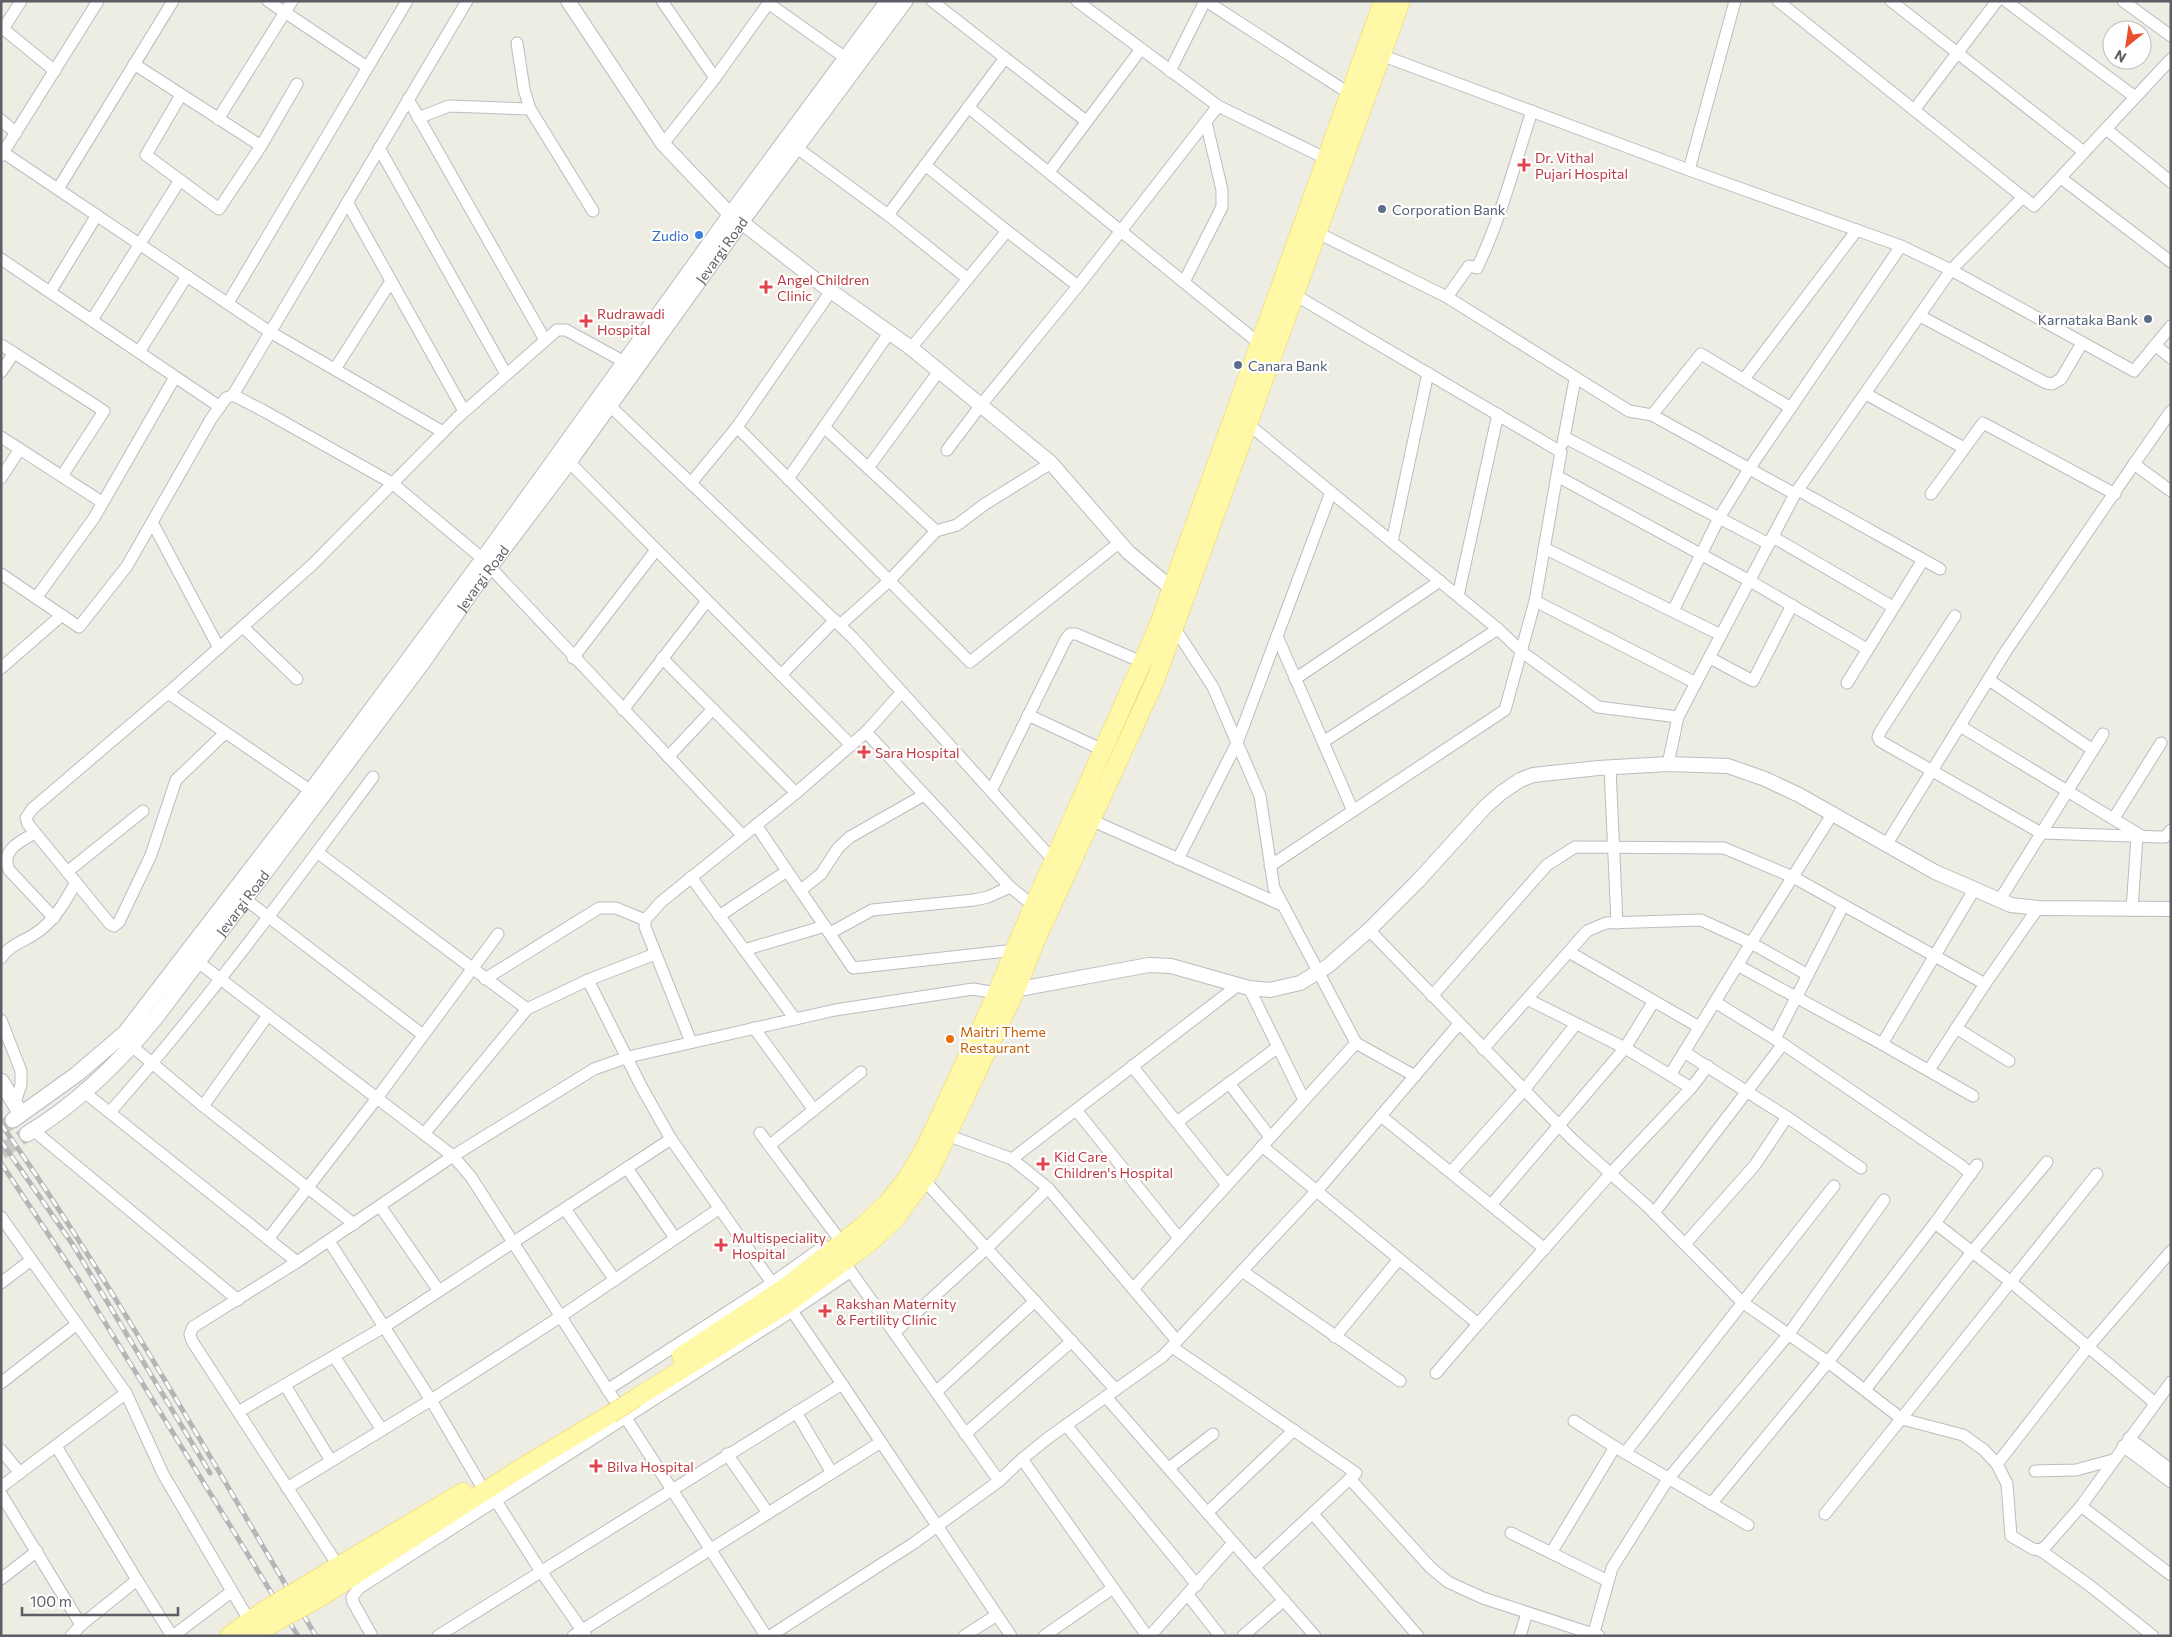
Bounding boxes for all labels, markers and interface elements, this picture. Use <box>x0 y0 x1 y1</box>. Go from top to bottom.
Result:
north arrow <box>2102 20 2152 70</box>
text: N <box>2111 47 2129 67</box>
place label: Dr. Vithal Pujari Hospital <box>1535 149 1628 182</box>
marker: Dr. Vithal Pujari Hospital <box>1517 158 1531 172</box>
place label: Corporation Bank <box>1392 201 1506 218</box>
marker: Corporation Bank <box>1376 203 1388 215</box>
street label: Jevargi Road <box>691 213 751 286</box>
place label: Zudio <box>652 227 689 244</box>
marker: Zudio <box>693 229 705 241</box>
place label: Angel Children Clinic <box>777 271 869 304</box>
marker: Angel Children Clinic <box>759 280 773 294</box>
place label: Rudrawadi Hospital <box>597 305 665 338</box>
place label: Karnataka Bank <box>2038 311 2138 328</box>
marker: Karnataka Bank <box>2142 313 2154 325</box>
marker: Rudrawadi Hospital <box>579 314 593 328</box>
place label: Canara Bank <box>1248 357 1328 374</box>
marker: Canara Bank <box>1232 359 1244 371</box>
street label: Jevargi Road <box>452 542 512 614</box>
place label: Sara Hospital <box>875 744 960 761</box>
marker: Sara Hospital <box>857 745 871 759</box>
street label: Jevargi Road <box>212 867 272 939</box>
place label: Maitri Theme Restaurant <box>960 1023 1046 1056</box>
marker: Maitri Theme Restaurant <box>944 1033 956 1045</box>
place label: Kid Care Children's Hospital <box>1054 1148 1173 1181</box>
marker: Kid Care Children's Hospital <box>1036 1157 1050 1171</box>
place label: Multispeciality Hospital <box>732 1229 826 1262</box>
marker: Multispeciality Hospital <box>714 1238 728 1252</box>
place label: Rakshan Maternity & Fertility Clinic <box>836 1295 956 1328</box>
marker: Rakshan Maternity & Fertility Clinic <box>818 1304 832 1318</box>
place label: Bilva Hospital <box>607 1458 694 1475</box>
marker: Bilva Hospital <box>589 1459 603 1473</box>
scale bar <box>22 1584 179 1616</box>
text: 100 m <box>30 1592 72 1610</box>

